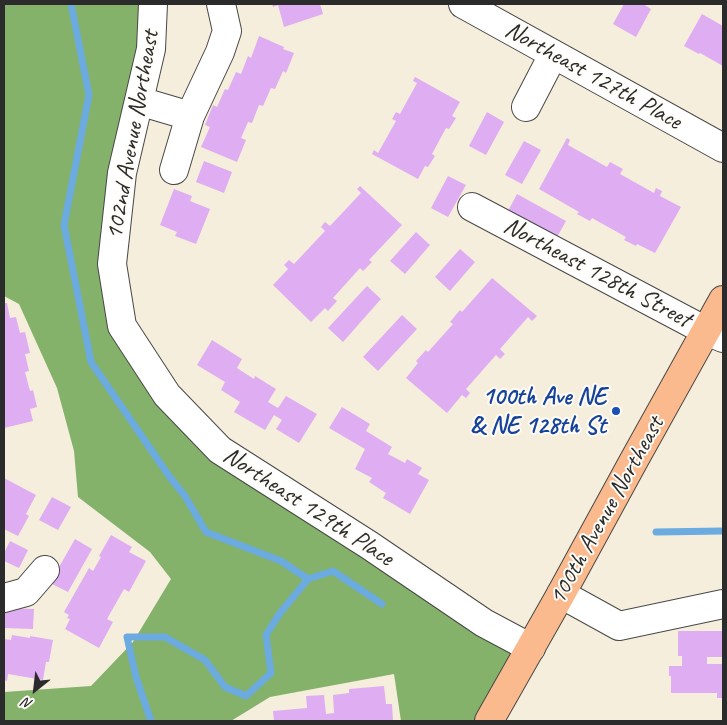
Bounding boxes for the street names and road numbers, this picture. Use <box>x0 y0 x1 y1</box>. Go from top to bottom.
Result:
street label: Northeast 127th Place <box>500 15 686 137</box>
street label: 102nd Avenue Northeast <box>100 28 166 242</box>
street label: Northeast 128th Street <box>498 211 696 335</box>
street label: 100th Avenue Northeast <box>543 412 671 610</box>
street label: Northeast 129th Place <box>217 441 399 573</box>

